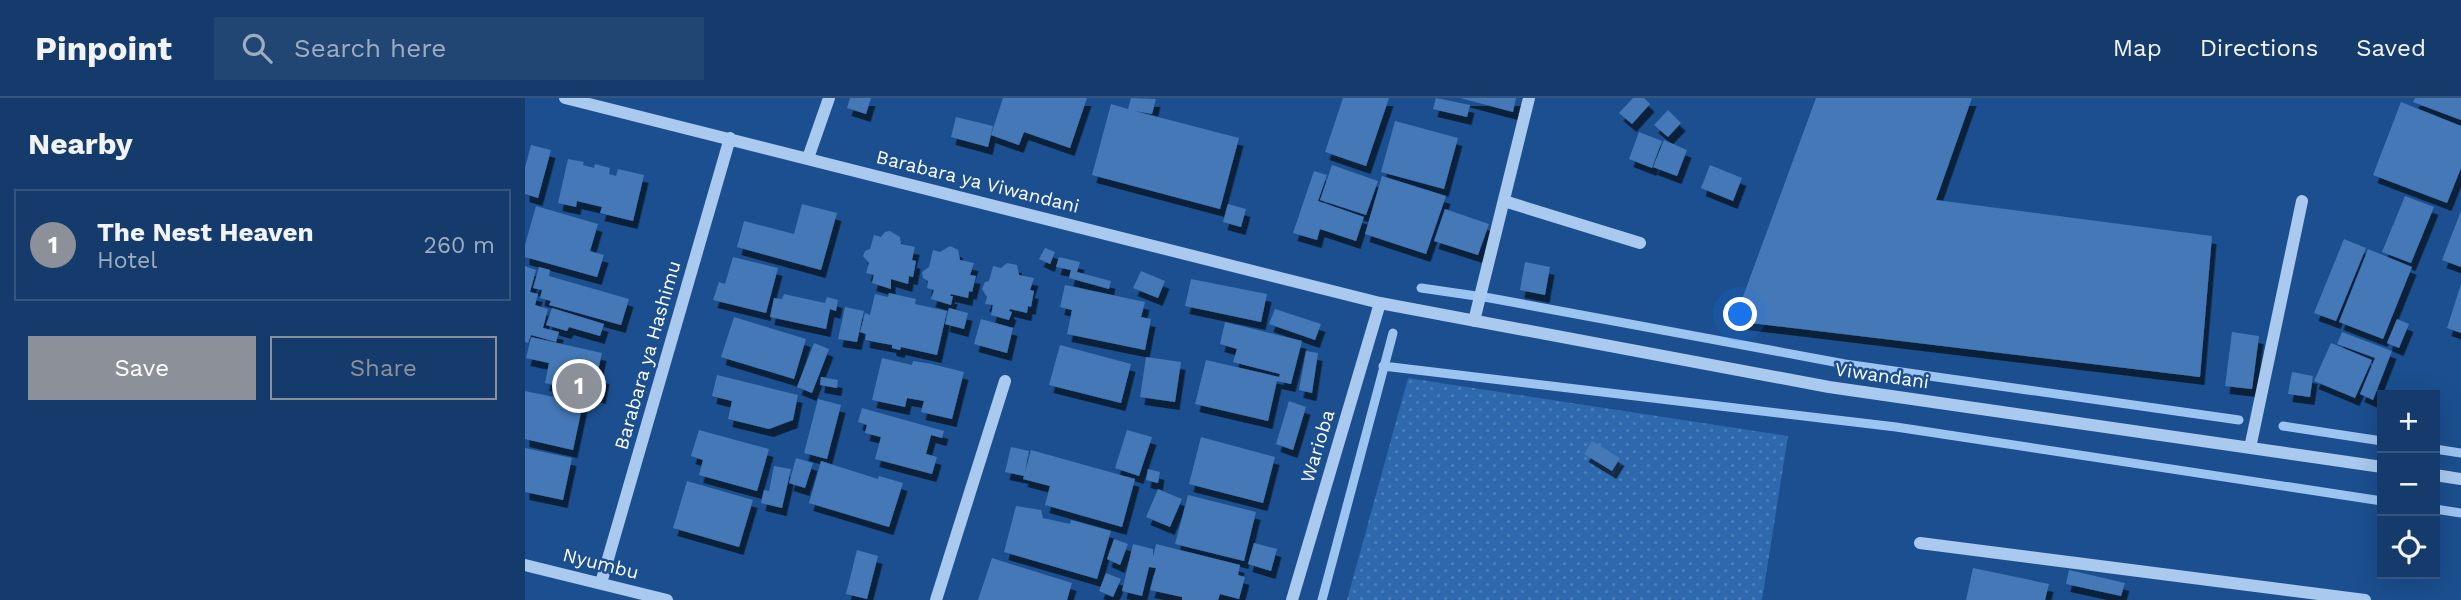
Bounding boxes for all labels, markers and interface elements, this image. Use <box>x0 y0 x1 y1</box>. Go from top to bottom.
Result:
search box <box>214 17 704 80</box>
text: Pinpoint <box>35 29 172 68</box>
icon: search <box>238 29 276 67</box>
text: Search here <box>294 33 446 63</box>
text: Map <box>2113 34 2162 62</box>
text: Directions <box>2200 34 2318 62</box>
text: Saved <box>2356 34 2426 62</box>
text: Nearby <box>28 126 133 161</box>
street label: Barabara ya Viwandani <box>874 145 1082 218</box>
text: The Nest Heaven <box>97 217 314 247</box>
text: 1 <box>48 232 58 259</box>
text: 260 m <box>424 232 495 259</box>
text: Hotel <box>97 247 157 274</box>
street label: Barabara ya Hashimu <box>609 258 685 452</box>
your location <box>1723 297 1757 331</box>
button: Save <box>28 336 256 400</box>
button: Share <box>270 336 497 400</box>
street label: Viwandani <box>1833 357 1931 393</box>
pin: 1 <box>556 360 602 412</box>
map controls <box>2377 390 2440 579</box>
button: + <box>2377 390 2440 453</box>
street label: Warioba <box>1295 407 1340 485</box>
button: − <box>2377 453 2440 516</box>
button: locate <box>2377 516 2440 579</box>
street label: Nyumbu <box>561 543 641 584</box>

